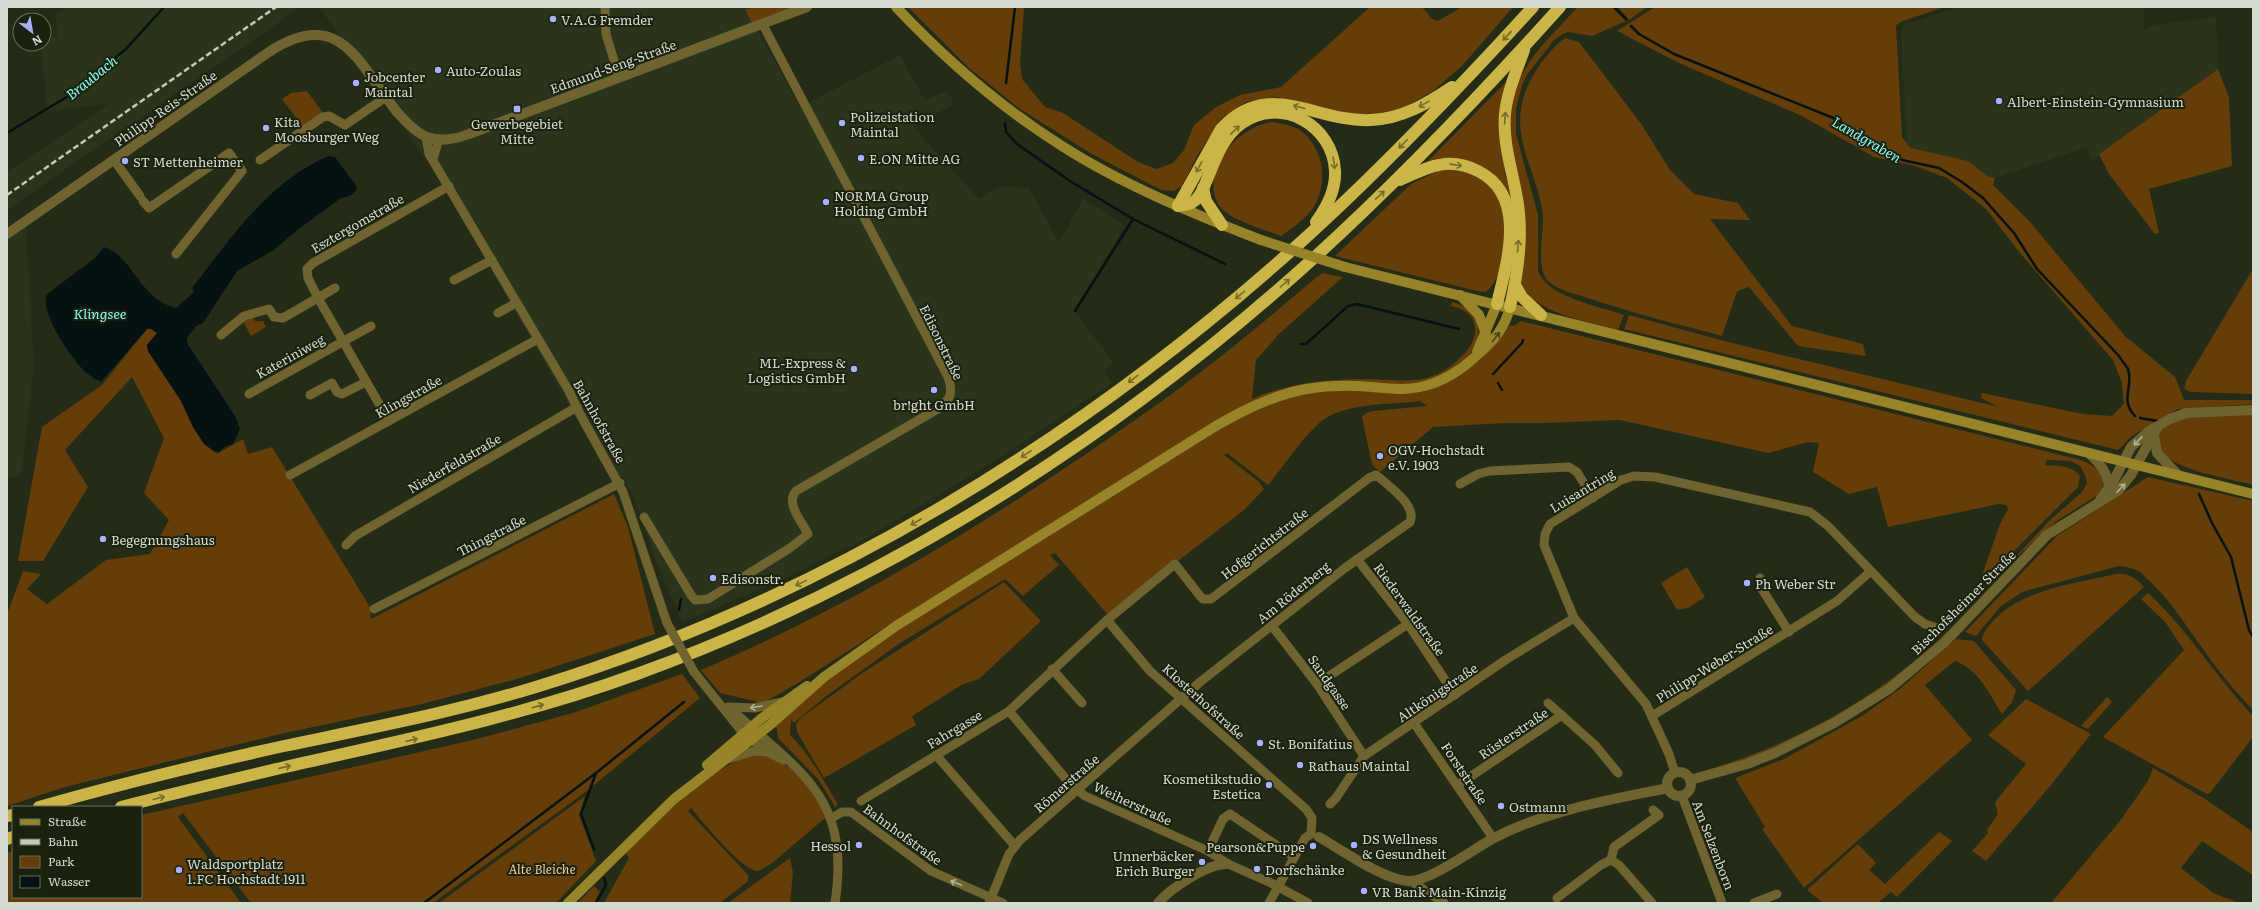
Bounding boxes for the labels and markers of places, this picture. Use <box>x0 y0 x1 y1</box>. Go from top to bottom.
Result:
place label: V.A.G Fremder <box>561 10 654 29</box>
marker: V.A.G Fremder <box>548 14 558 24</box>
place label: Auto-Zoulas <box>446 61 521 80</box>
marker: Auto-Zoulas <box>433 65 443 75</box>
place label: Jobcenter Maintal <box>364 67 426 101</box>
marker: Jobcenter Maintal <box>351 78 361 88</box>
place label: Albert-Einstein-Gymnasium <box>2007 92 2184 111</box>
marker: Albert-Einstein-Gymnasium <box>1994 96 2004 106</box>
marker: Gewerbegebiet Mitte <box>512 104 522 114</box>
place label: Polizeistation Maintal <box>850 107 935 141</box>
place label: Kita Moosburger Weg <box>274 112 380 146</box>
place label: Gewerbegebiet Mitte <box>471 114 564 148</box>
marker: Polizeistation Maintal <box>837 118 847 128</box>
marker: Kita Moosburger Weg <box>261 123 271 133</box>
place label: E.ON Mitte AG <box>869 149 960 168</box>
place label: ST Mettenheimer <box>133 152 243 171</box>
marker: E.ON Mitte AG <box>856 153 866 163</box>
marker: ST Mettenheimer <box>120 156 130 166</box>
place label: NORMA Group Holding GmbH <box>834 186 929 220</box>
marker: NORMA Group Holding GmbH <box>821 197 831 207</box>
place label: ML-Express & Logistics GmbH <box>747 353 846 387</box>
marker: ML-Express & Logistics GmbH <box>849 364 859 374</box>
marker: br!ght GmbH <box>929 385 939 395</box>
place label: br!ght GmbH <box>893 395 975 414</box>
place label: OGV-Hochstadt e.V. 1903 <box>1388 440 1486 474</box>
marker: OGV-Hochstadt e.V. 1903 <box>1375 451 1385 461</box>
place label: Begegnungshaus <box>111 530 215 549</box>
marker: Begegnungshaus <box>98 534 108 544</box>
place label: Edisonstr. <box>721 569 784 588</box>
marker: Edisonstr. <box>708 573 718 583</box>
place label: Ph Weber Str <box>1755 574 1836 593</box>
marker: Ph Weber Str <box>1742 578 1752 588</box>
place label: St. Bonifatius <box>1268 734 1352 753</box>
marker: St. Bonifatius <box>1255 738 1265 748</box>
place label: Rathaus Maintal <box>1308 756 1411 775</box>
marker: Rathaus Maintal <box>1295 760 1305 770</box>
place label: Kosmetikstudio Estetica <box>1163 769 1261 803</box>
marker: Kosmetikstudio Estetica <box>1264 780 1274 790</box>
place label: Ostmann <box>1509 797 1567 816</box>
marker: Ostmann <box>1496 801 1506 811</box>
place label: DS Wellness & Gesundheit <box>1362 829 1447 863</box>
place label: Hessol <box>810 836 852 855</box>
place label: Pearson&Puppe <box>1206 837 1305 856</box>
marker: Hessol <box>854 840 864 850</box>
marker: DS Wellness & Gesundheit <box>1349 840 1359 850</box>
marker: Pearson&Puppe <box>1308 841 1318 851</box>
place label: Unnerbäcker Erich Burger <box>1112 846 1195 880</box>
place label: Waldsportplatz 1.FC Hochstadt 1911 <box>187 854 306 888</box>
marker: Unnerbäcker Erich Burger <box>1197 857 1207 867</box>
place label: Dorfschänke <box>1265 860 1345 879</box>
marker: Dorfschänke <box>1252 864 1262 874</box>
marker: Waldsportplatz 1.FC Hochstadt 1911 <box>174 865 184 875</box>
place label: VR Bank Main-Kinzig <box>1372 882 1507 901</box>
marker: VR Bank Main-Kinzig <box>1359 886 1369 896</box>

